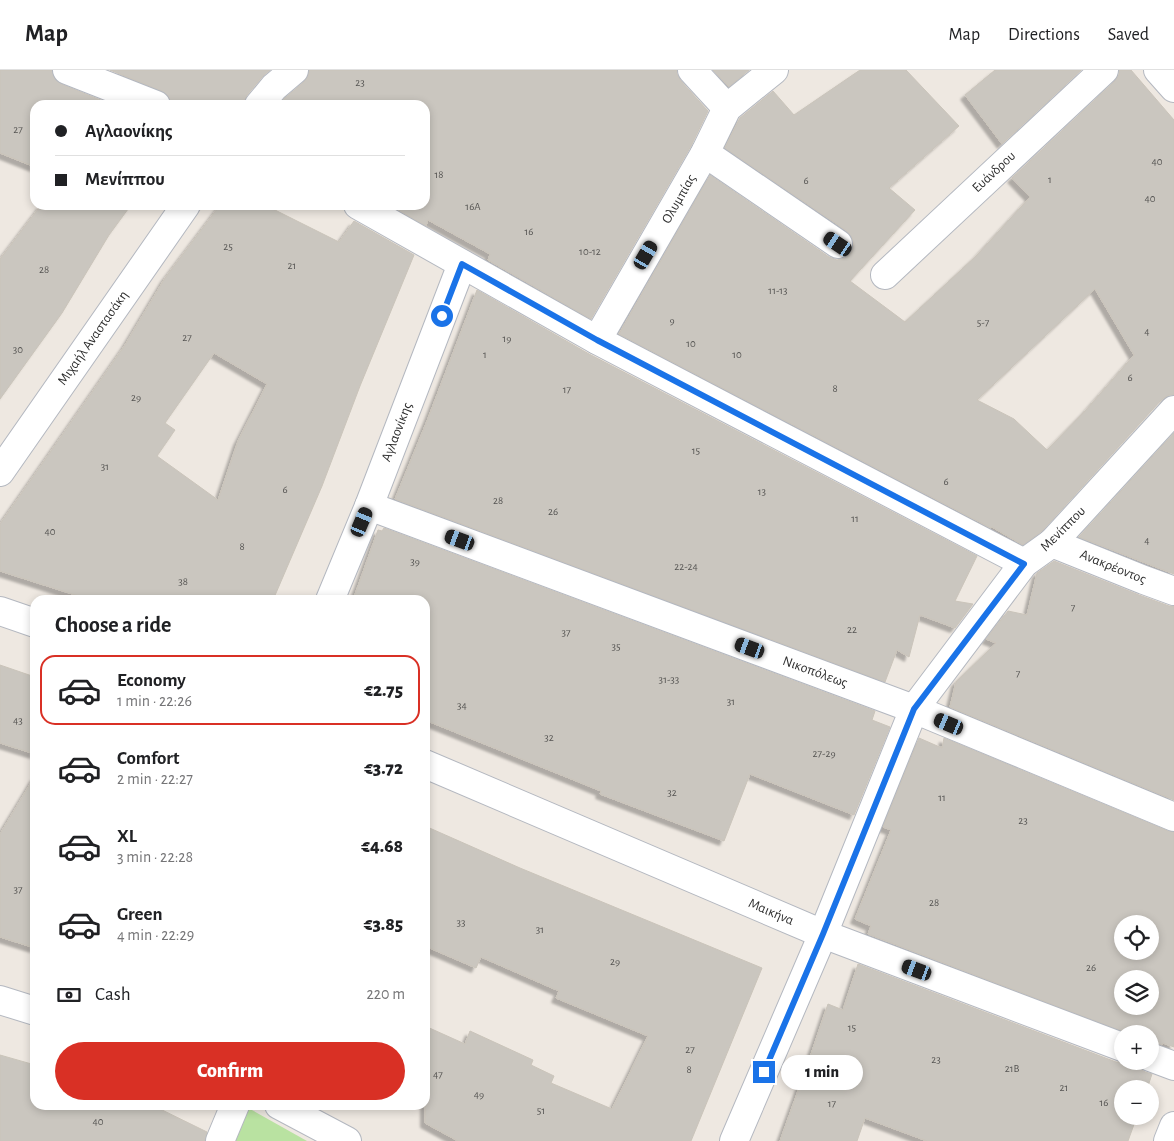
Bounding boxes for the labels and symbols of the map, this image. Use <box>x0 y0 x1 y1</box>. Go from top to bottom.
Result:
house number: 23 <box>355 77 365 88</box>
house number: 27 <box>13 124 23 135</box>
street label: Ευάνδρου <box>970 149 1018 195</box>
house number: 40 <box>1151 156 1163 167</box>
house number: 18 <box>435 169 444 180</box>
street label: Ολυμπίας <box>659 172 699 226</box>
house number: 1 <box>1048 174 1052 185</box>
house number: 6 <box>803 175 809 186</box>
house number: 40 <box>1144 193 1156 204</box>
house number: 16Α <box>465 201 481 212</box>
house number: 16 <box>525 226 533 237</box>
car <box>821 229 854 259</box>
car <box>632 238 659 272</box>
house number: 25 <box>223 241 233 252</box>
house number: 10-12 <box>579 246 601 257</box>
house number: 21 <box>288 260 296 271</box>
house number: 28 <box>39 264 49 275</box>
house number: 11-13 <box>768 285 788 296</box>
street label: Μιχαήλ Αναστασάκη <box>55 288 131 388</box>
route start <box>431 305 453 327</box>
house number: 9 <box>669 315 675 326</box>
house number: 5-7 <box>977 317 990 328</box>
house number: 4 <box>1144 326 1150 337</box>
house number: 27 <box>182 332 192 343</box>
house number: 19 <box>503 333 511 344</box>
house number: 10 <box>686 338 696 349</box>
house number: 30 <box>13 344 23 355</box>
house number: 1 <box>483 349 487 360</box>
house number: 10 <box>732 349 742 360</box>
house number: 6 <box>1127 372 1133 383</box>
house number: 8 <box>832 383 838 394</box>
house number: 17 <box>563 384 572 395</box>
house number: 29 <box>131 392 141 403</box>
street label: Αγλαονίκης <box>379 400 415 463</box>
house number: 15 <box>692 445 701 456</box>
house number: 31 <box>101 461 109 472</box>
house number: 6 <box>943 476 949 487</box>
house number: 6 <box>282 484 288 495</box>
house number: 13 <box>758 486 767 497</box>
house number: 28 <box>493 495 503 506</box>
street label: Μενίππου <box>1038 504 1088 554</box>
car <box>349 505 374 539</box>
house number: 26 <box>548 506 558 517</box>
house number: 11 <box>851 513 859 524</box>
house number: 40 <box>44 526 56 537</box>
car <box>443 528 476 552</box>
house number: 4 <box>1144 535 1150 546</box>
house number: 8 <box>239 541 245 552</box>
street label: Ανακρέοντος <box>1078 547 1149 587</box>
house number: 39 <box>410 556 420 567</box>
house number: 22-24 <box>674 561 698 572</box>
house number: 38 <box>178 576 188 587</box>
house number: 7 <box>1071 602 1076 613</box>
house number: 22 <box>847 624 857 635</box>
house number: 37 <box>561 627 571 638</box>
car <box>733 636 766 660</box>
house number: 35 <box>611 641 621 652</box>
street label: Νικοπόλεως <box>781 654 850 690</box>
house number: 7 <box>1016 668 1021 679</box>
house number: 31-33 <box>659 674 680 685</box>
house number: 31 <box>727 696 735 707</box>
house number: 34 <box>457 700 467 711</box>
car <box>932 711 965 737</box>
house number: 43 <box>13 715 23 726</box>
house number: 32 <box>544 732 554 743</box>
house number: 27-29 <box>812 748 836 759</box>
house number: 32 <box>667 787 677 798</box>
house number: 11 <box>938 792 946 803</box>
house number: 23 <box>1018 815 1028 826</box>
house number: 37 <box>13 884 23 895</box>
street label: Μαικήνα <box>746 896 796 928</box>
house number: 28 <box>929 897 939 908</box>
house number: 33 <box>456 917 466 928</box>
house number: 31 <box>536 924 544 935</box>
house number: 29 <box>610 956 620 967</box>
car <box>900 958 933 982</box>
house number: 26 <box>1086 962 1096 973</box>
house number: 15 <box>848 1022 857 1033</box>
house number: 27 <box>685 1044 695 1055</box>
callout: 1 min <box>782 1054 864 1090</box>
house number: 23 <box>931 1054 941 1065</box>
route end <box>753 1061 775 1083</box>
house number: 21B <box>1005 1063 1019 1074</box>
house number: 8 <box>686 1064 692 1075</box>
house number: 47 <box>433 1069 443 1080</box>
house number: 21 <box>1060 1082 1068 1093</box>
house number: 49 <box>474 1089 484 1100</box>
house number: 16 <box>1100 1097 1108 1108</box>
house number: 17 <box>828 1098 837 1109</box>
house number: 51 <box>537 1105 545 1116</box>
house number: 40 <box>92 1116 104 1127</box>

